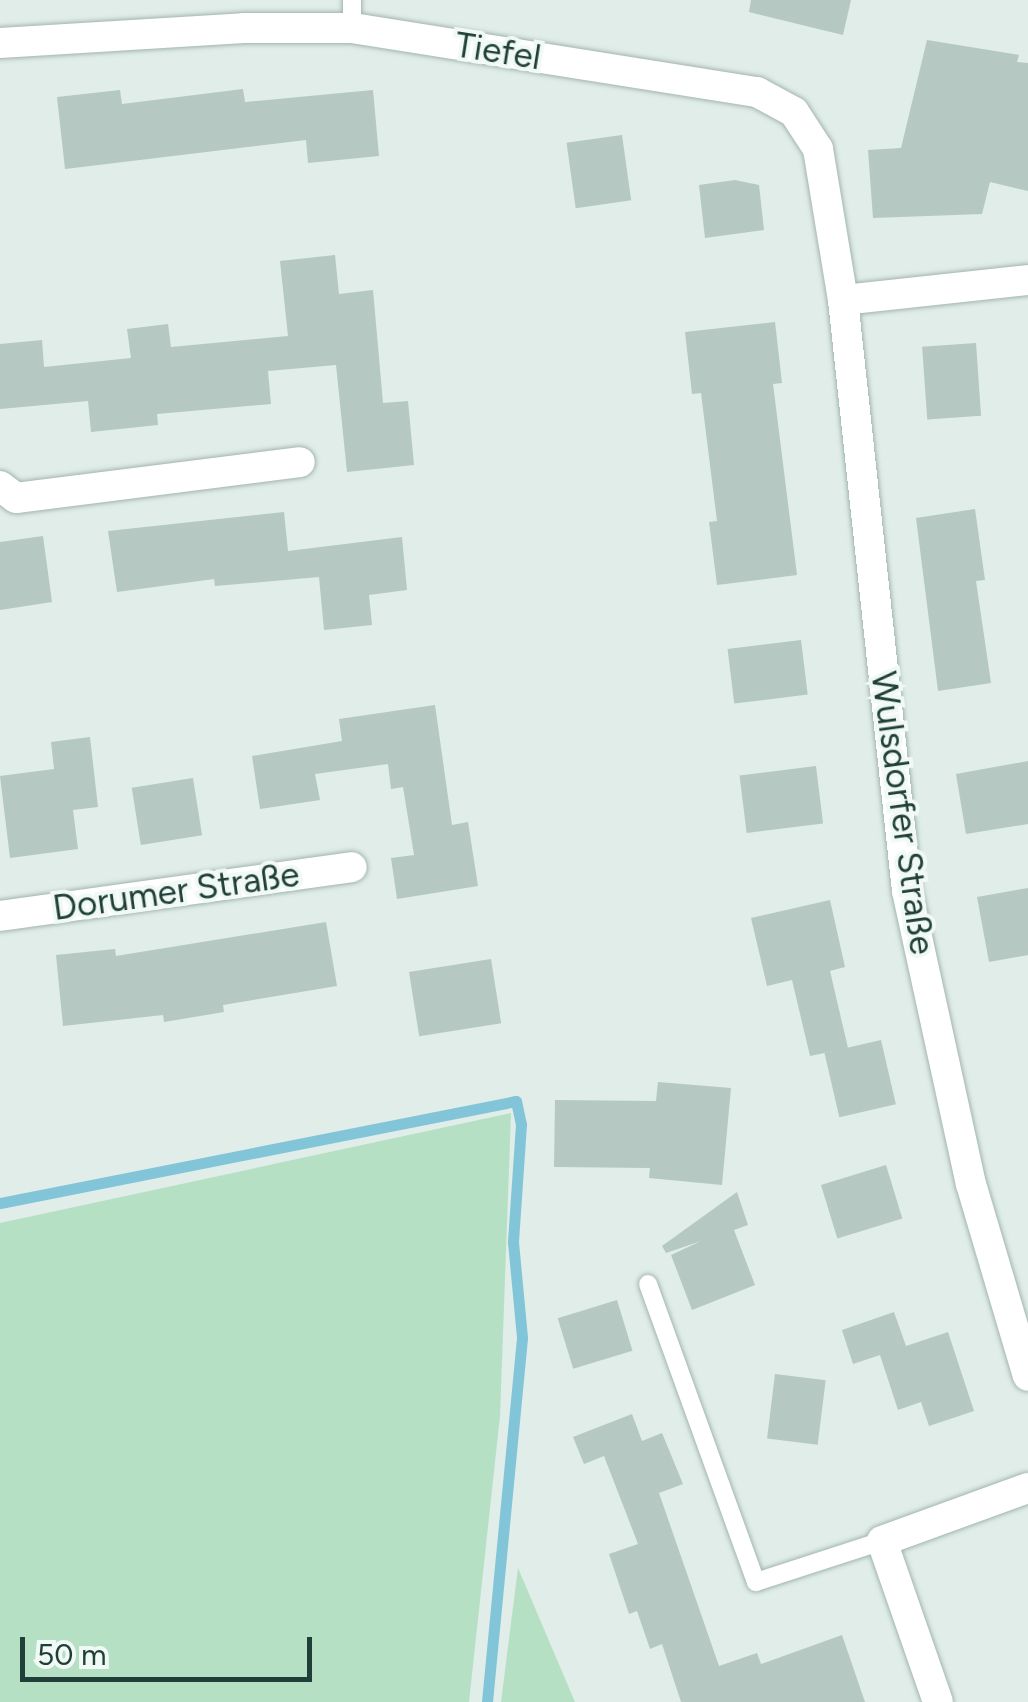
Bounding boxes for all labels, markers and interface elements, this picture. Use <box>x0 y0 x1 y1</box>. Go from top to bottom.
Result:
street label: Tiefel <box>452 24 544 78</box>
street label: Wulsdorfer Straße <box>862 669 944 957</box>
street label: Dorumer Straße <box>50 853 302 929</box>
scale bar <box>25 1617 318 1679</box>
text: 50 m <box>37 1636 106 1673</box>

